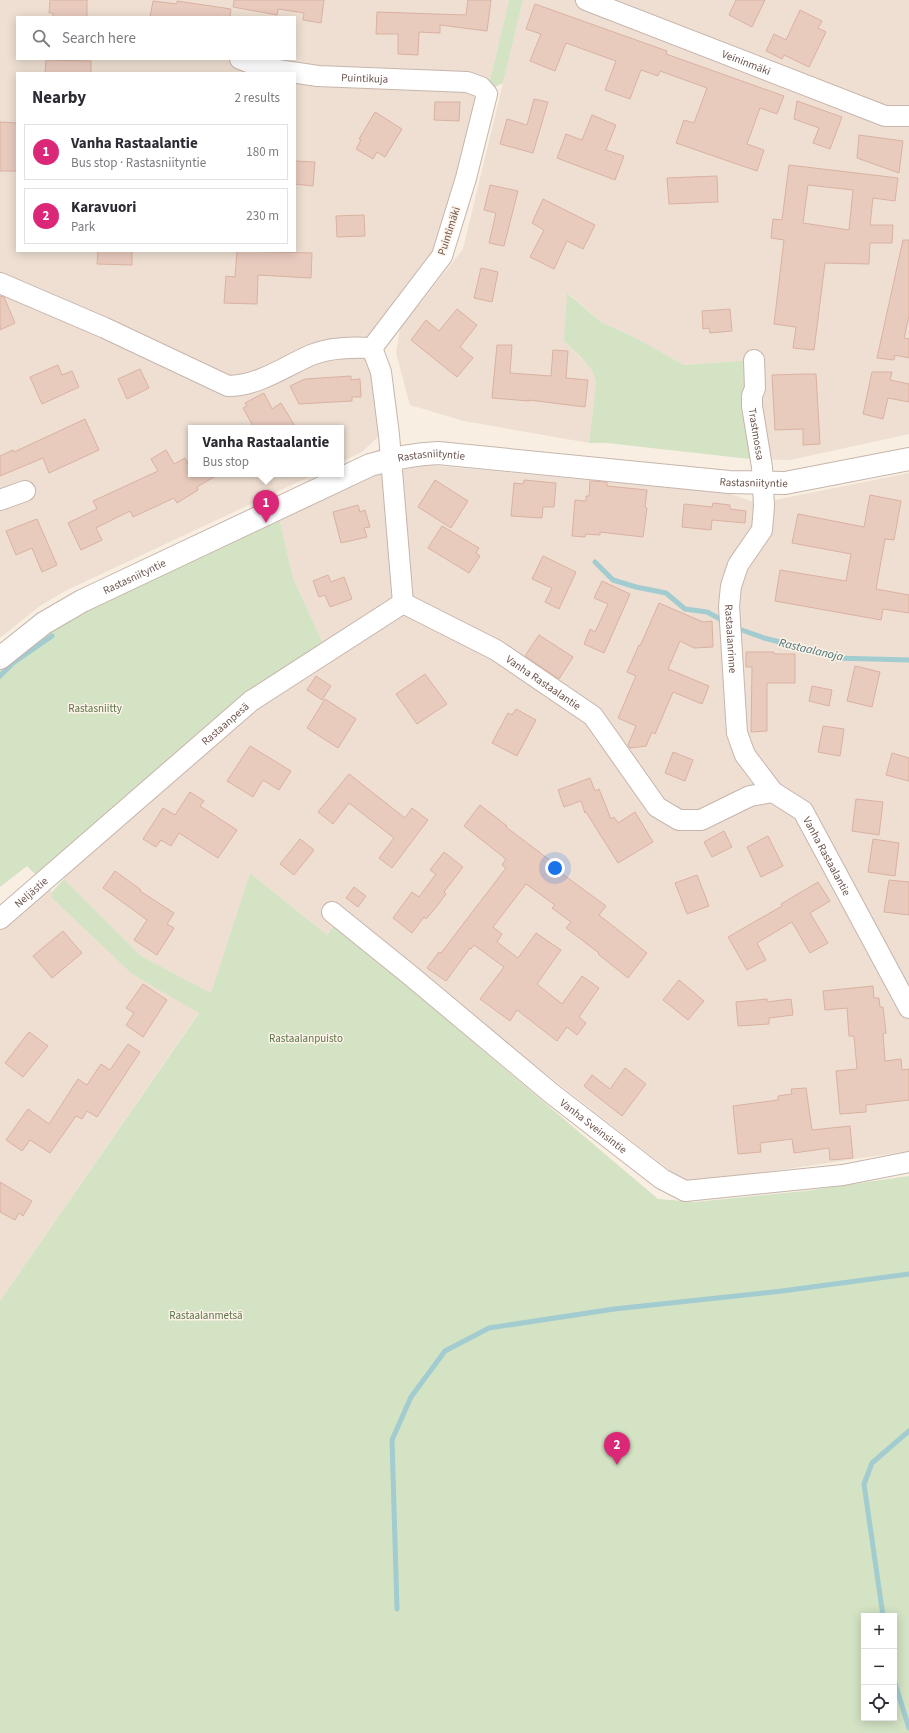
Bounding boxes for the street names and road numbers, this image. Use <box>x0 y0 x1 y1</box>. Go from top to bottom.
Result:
street label: Veininmäki <box>720 46 773 78</box>
street label: Puintikuja <box>341 69 389 86</box>
street label: Puintimäki <box>434 205 464 257</box>
street label: Trastmossa <box>745 407 768 461</box>
street label: Rastasniityntie <box>396 445 466 465</box>
street label: Rastasniityntie <box>719 474 788 491</box>
street label: Rastasniityntie <box>100 555 169 598</box>
street label: Rastaalanrinne <box>721 604 741 674</box>
street label: Vanha Rastaalantie <box>503 651 585 714</box>
street label: Rastaanpesä <box>198 699 252 748</box>
street label: Vanha Rastaalantie <box>800 814 855 899</box>
street label: Neljästie <box>11 873 51 911</box>
street label: Vanha Sveinsintie <box>557 1095 631 1157</box>

